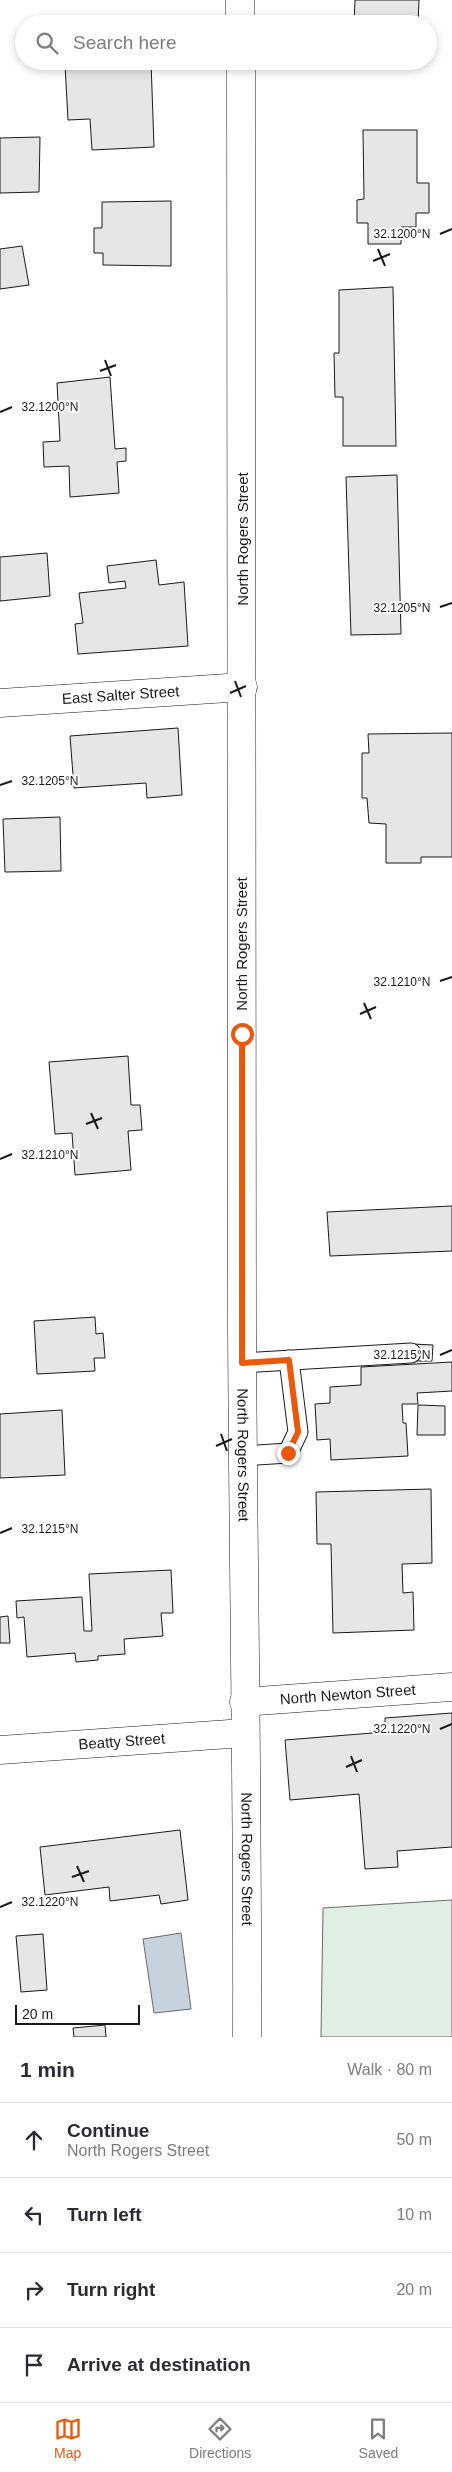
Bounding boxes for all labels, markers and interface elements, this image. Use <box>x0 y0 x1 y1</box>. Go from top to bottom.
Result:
search box <box>15 15 437 70</box>
icon: search <box>33 29 61 57</box>
text: Search here <box>73 32 177 53</box>
text: 32.1200°N <box>374 227 430 241</box>
text: 32.1200°N <box>22 400 78 414</box>
street label: North Rogers Street <box>234 471 251 606</box>
text: 32.1205°N <box>374 601 430 615</box>
street label: East Salter Street <box>61 682 181 707</box>
text: 32.1205°N <box>22 774 78 788</box>
street label: North Rogers Street <box>233 876 250 1011</box>
text: 32.1210°N <box>374 975 430 989</box>
route start <box>231 1023 254 1046</box>
text: 32.1210°N <box>22 1148 78 1162</box>
text: 32.1215°N <box>374 1348 430 1362</box>
street label: North Rogers Street <box>234 1388 253 1523</box>
route end <box>277 1442 300 1465</box>
text: 32.1215°N <box>22 1522 78 1536</box>
street label: North Newton Street <box>279 1681 417 1707</box>
text: 32.1220°N <box>374 1722 430 1736</box>
street label: Beatty Street <box>78 1729 166 1753</box>
street label: North Rogers Street <box>238 1792 256 1927</box>
text: 32.1220°N <box>22 1895 78 1909</box>
scale bar <box>15 2002 140 2025</box>
text: 20 m <box>22 2006 53 2022</box>
text: 1 min <box>20 2058 75 2081</box>
text: Walk · 80 m <box>347 2061 432 2078</box>
text: Continue <box>67 2120 149 2141</box>
icon: ahead <box>20 2126 48 2154</box>
text: 50 m <box>396 2131 432 2148</box>
text: North Rogers Street <box>67 2142 209 2159</box>
icon: left <box>20 2201 48 2229</box>
text: Turn left <box>67 2204 142 2225</box>
text: 10 m <box>396 2206 432 2223</box>
icon: right <box>20 2276 48 2304</box>
text: Turn right <box>67 2279 155 2300</box>
text: 20 m <box>396 2281 432 2298</box>
icon: arrive <box>20 2351 48 2379</box>
text: Arrive at destination <box>67 2354 251 2375</box>
tab: Map <box>54 2415 82 2461</box>
tab: Directions <box>189 2415 251 2461</box>
tab: Saved <box>359 2415 398 2461</box>

